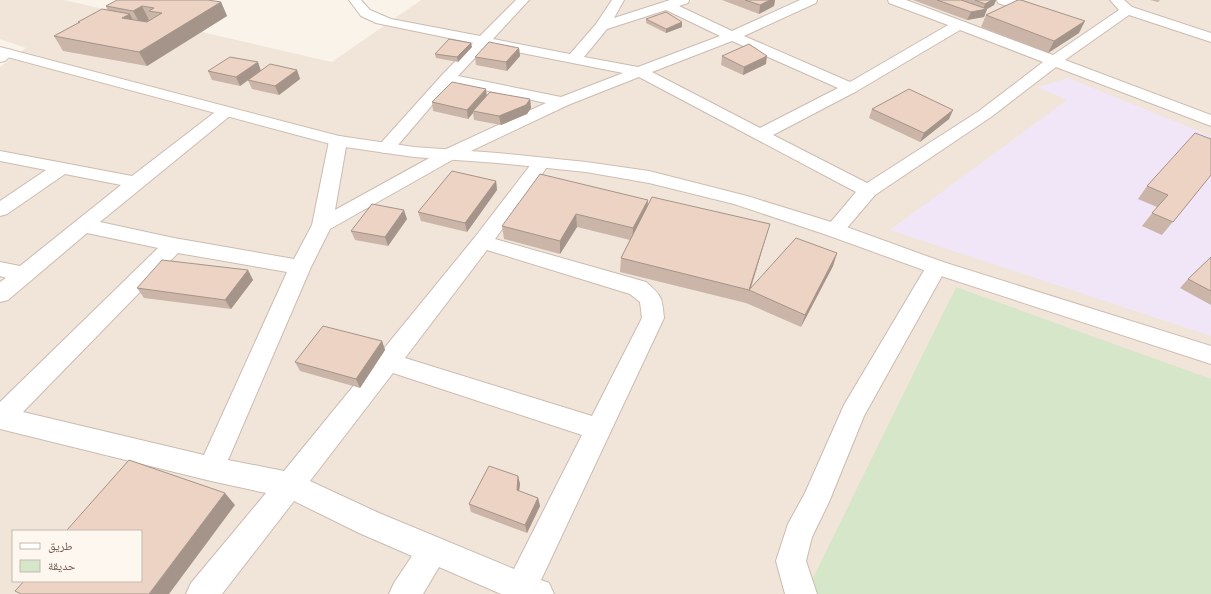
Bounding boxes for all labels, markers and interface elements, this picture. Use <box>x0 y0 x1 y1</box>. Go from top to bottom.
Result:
legend <box>12 530 142 582</box>
text: طريق <box>48 538 73 553</box>
text: حديقة <box>48 558 76 573</box>

